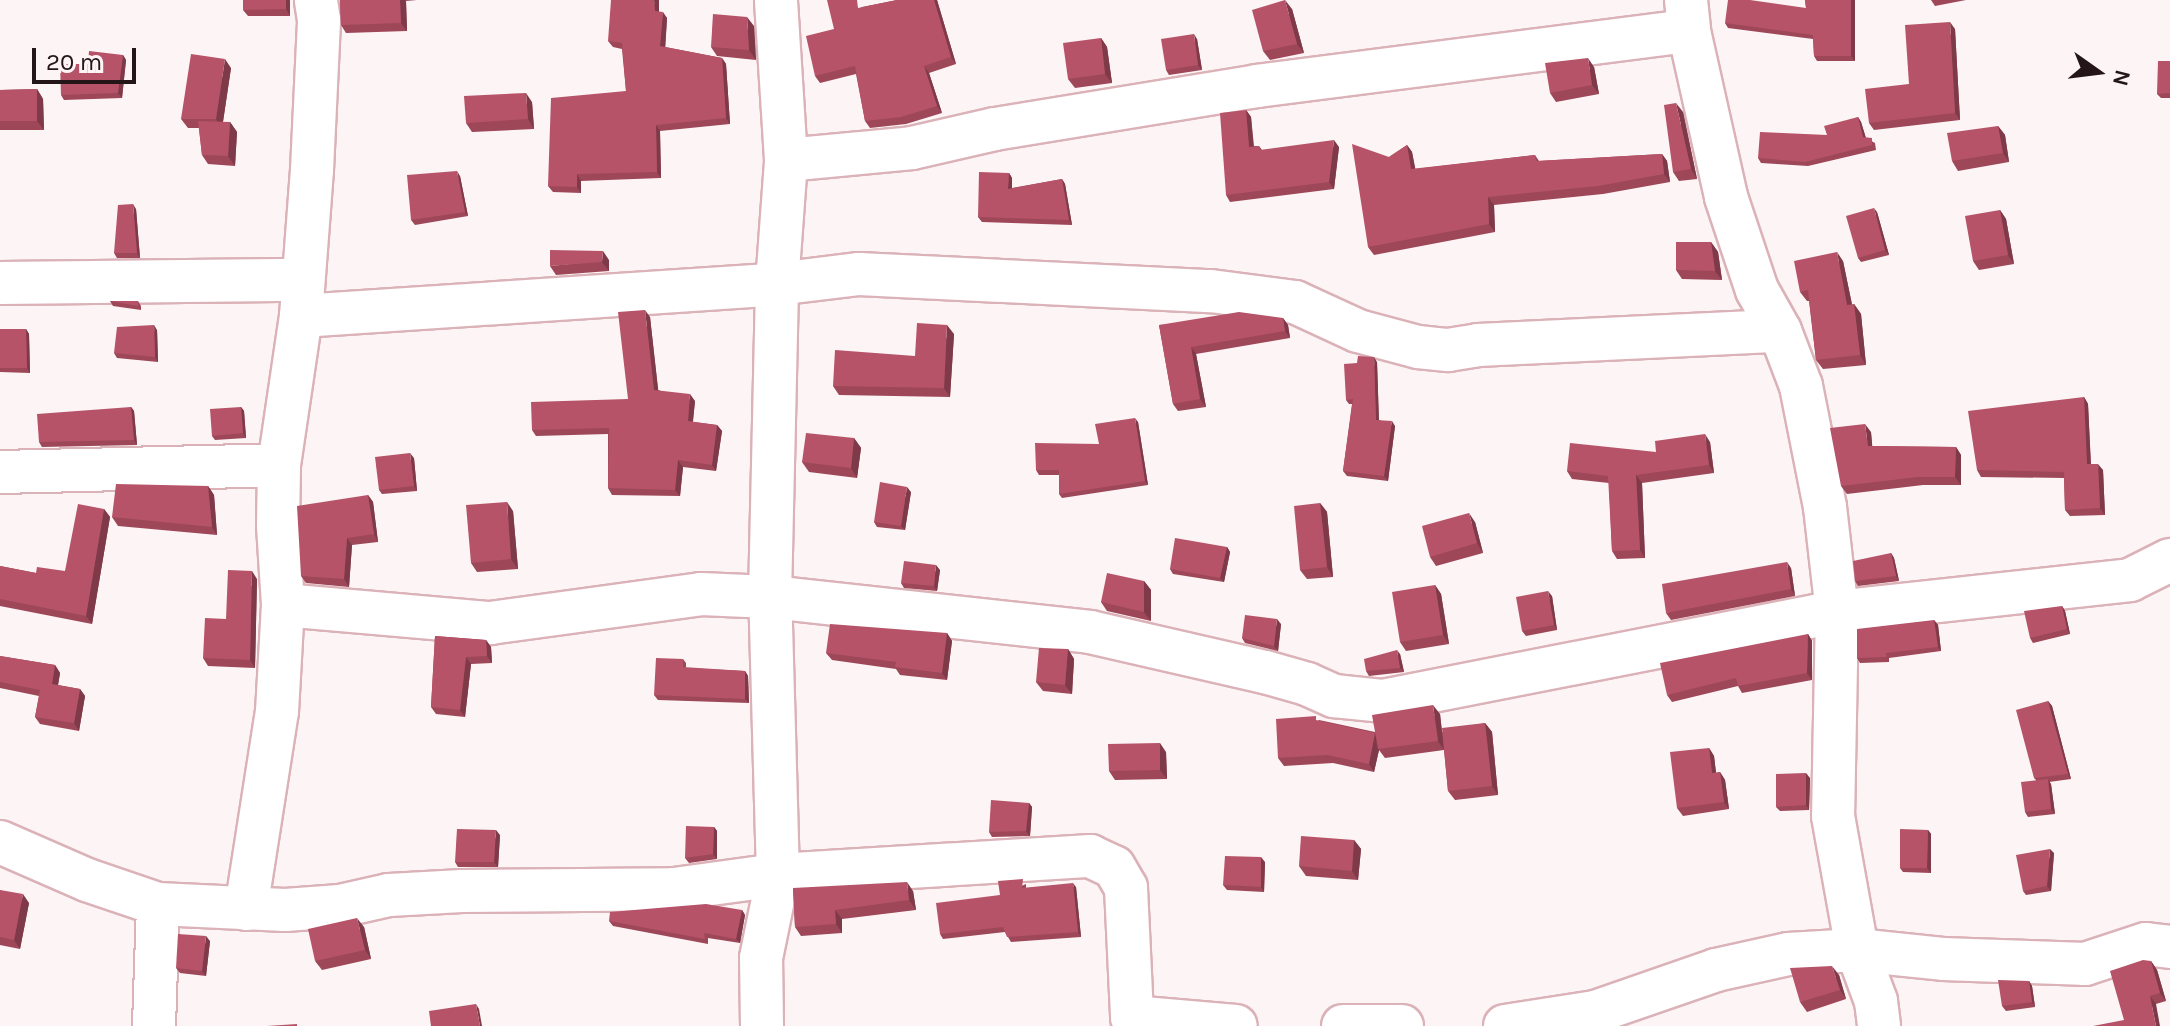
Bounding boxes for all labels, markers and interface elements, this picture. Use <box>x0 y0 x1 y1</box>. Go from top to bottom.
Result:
scale bar <box>36 32 140 82</box>
north arrow <box>2058 32 2138 112</box>
text: 20 m <box>46 48 102 76</box>
text: N <box>2107 67 2136 89</box>

